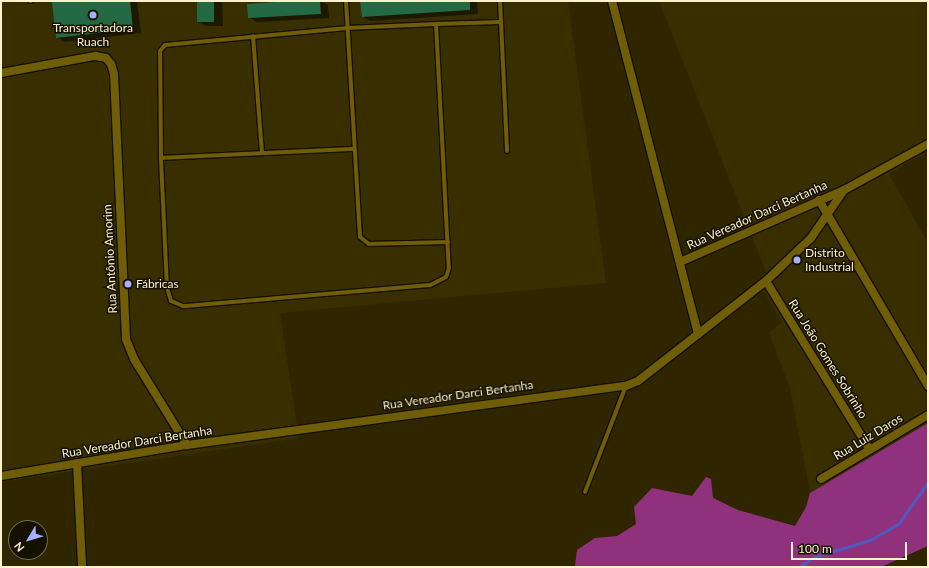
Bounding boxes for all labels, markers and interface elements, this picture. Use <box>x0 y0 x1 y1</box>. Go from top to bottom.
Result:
marker: Transportadora Ruach <box>88 10 98 20</box>
place label: Transportadora Ruach <box>53 21 133 49</box>
street label: Rua Vereador Darci Bertanha <box>684 177 830 253</box>
street label: Rua Antônio Amorim <box>100 204 120 314</box>
place label: Distrito Industrial <box>805 246 854 274</box>
marker: Distrito Industrial <box>792 255 802 265</box>
place label: Fábricas <box>136 277 179 291</box>
marker: Fábricas <box>123 279 133 289</box>
street label: Rua João Gomes Sobrinho <box>785 297 871 421</box>
street label: Rua Vereador Darci Bertanha <box>381 377 535 413</box>
street label: Rua Luiz Daros <box>831 411 905 463</box>
street label: Rua Vereador Darci Bertanha <box>60 423 214 461</box>
north arrow <box>8 520 48 560</box>
scale bar <box>793 534 909 560</box>
text: N <box>11 540 27 554</box>
text: 100 m <box>798 541 832 556</box>

